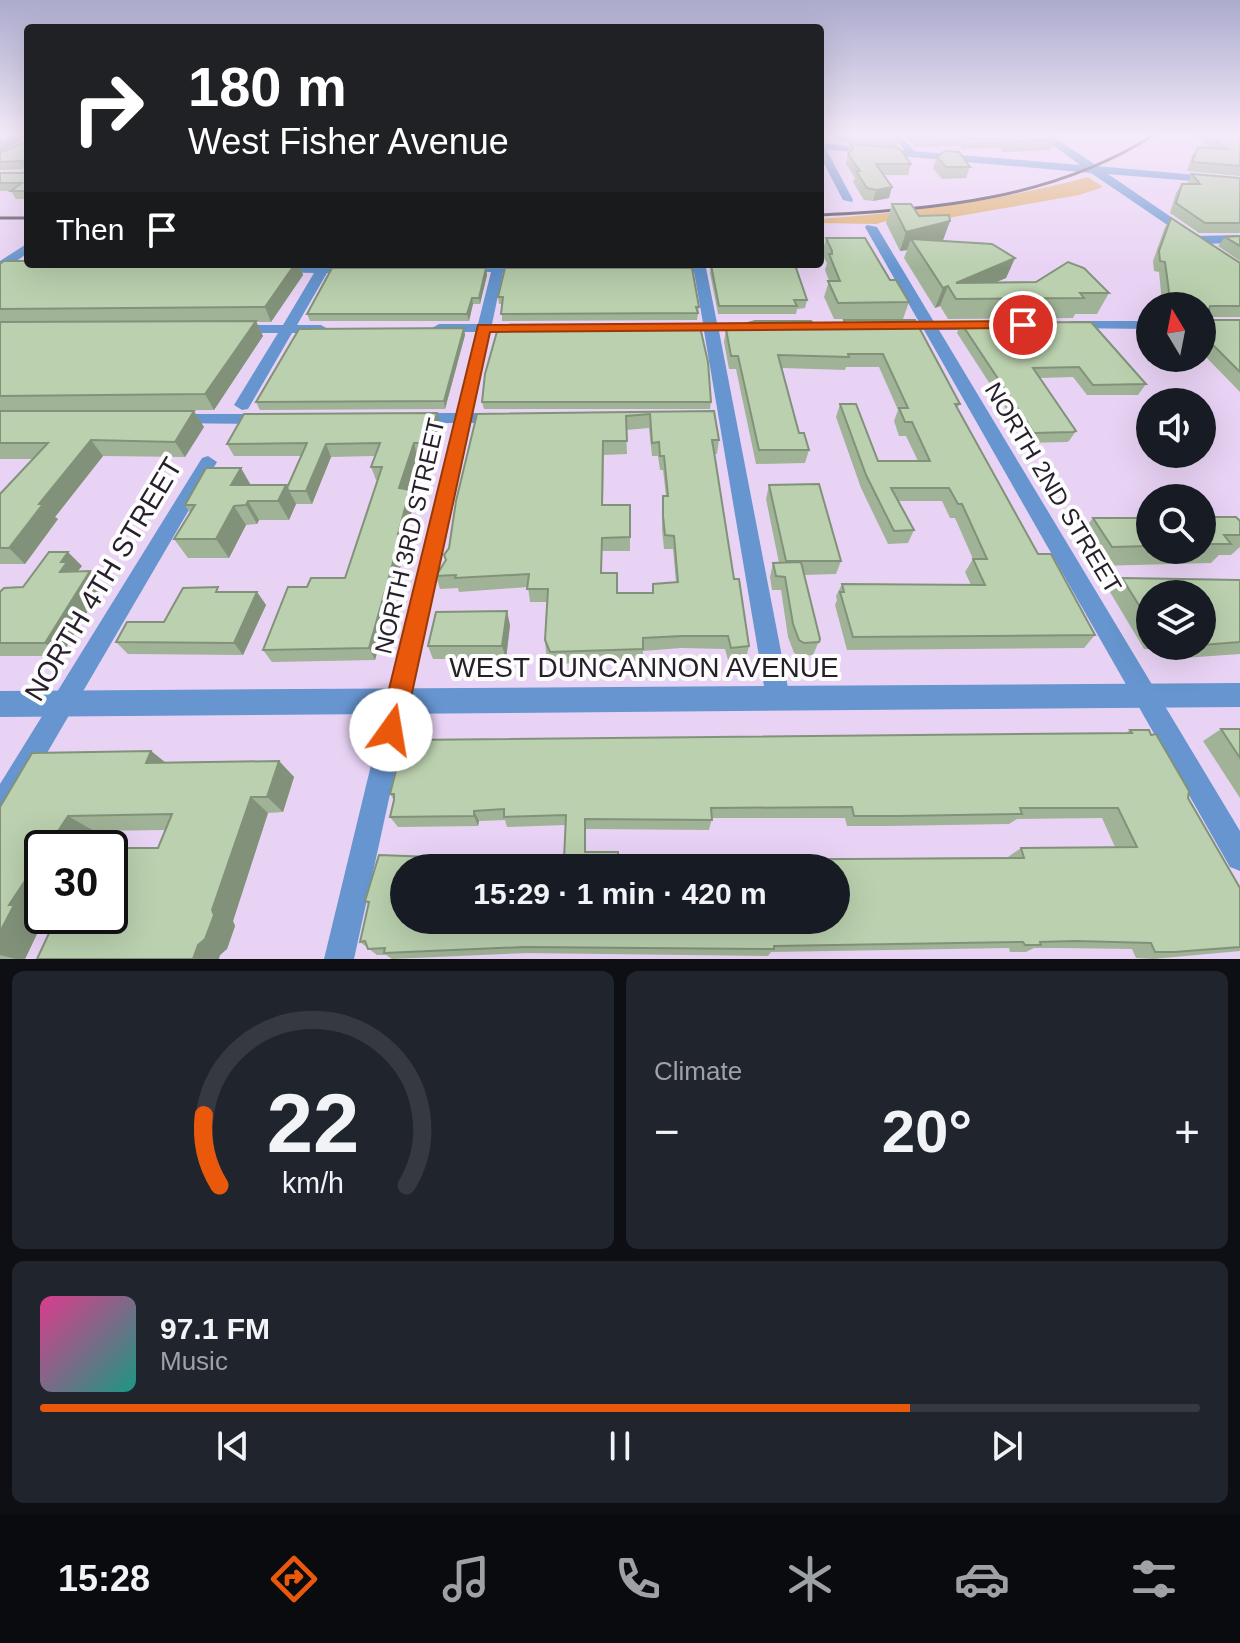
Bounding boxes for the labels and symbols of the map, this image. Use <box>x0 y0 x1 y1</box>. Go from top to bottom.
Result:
pin <box>989 291 1057 359</box>
north arrow <box>1136 292 1216 372</box>
street label: NORTH 2ND STREET <box>980 378 1127 598</box>
street label: NORTH 3RD STREET <box>369 415 450 656</box>
street label: NORTH 4TH STREET <box>19 452 188 706</box>
street label: WEST DUNCANNON AVENUE <box>449 652 839 683</box>
position arrow <box>349 688 433 772</box>
speed limit sign: 30 <box>24 830 128 934</box>

